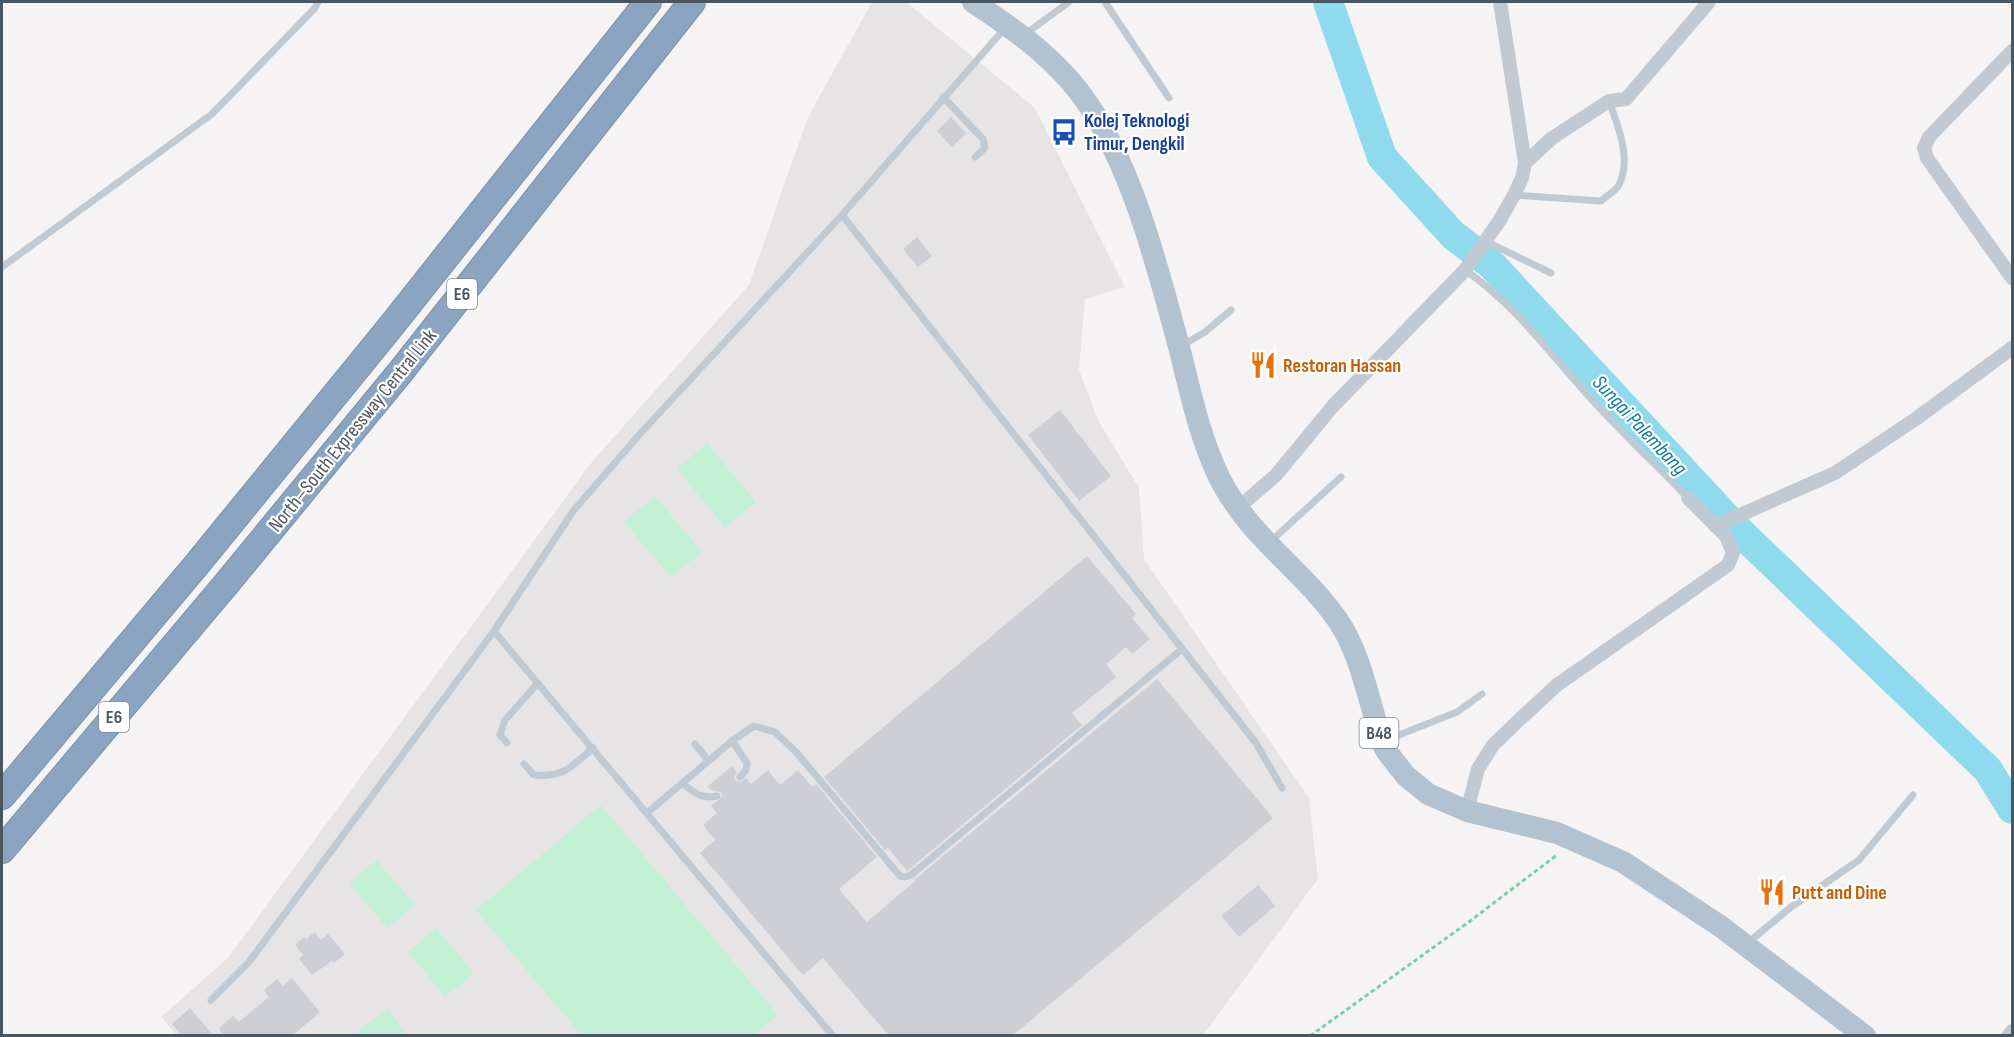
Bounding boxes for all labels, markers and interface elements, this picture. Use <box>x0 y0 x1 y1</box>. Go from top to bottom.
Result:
place label: Kolej Teknologi Timur, Dengkil <box>1084 109 1189 156</box>
bus stop icon: Kolej Teknologi Timur, Dengkil <box>1049 117 1079 147</box>
road number: E6 <box>447 279 477 309</box>
street label: North–South Expressway Central Link <box>264 324 442 537</box>
restaurant icon: Restoran Hassan <box>1248 350 1278 380</box>
place label: Restoran Hassan <box>1283 354 1401 378</box>
water label: Sungai Palembang <box>1587 370 1692 481</box>
road number: E6 <box>99 702 129 732</box>
road number: B48 <box>1360 718 1398 748</box>
restaurant icon: Putt and Dine <box>1757 877 1787 907</box>
place label: Putt and Dine <box>1792 881 1887 905</box>

